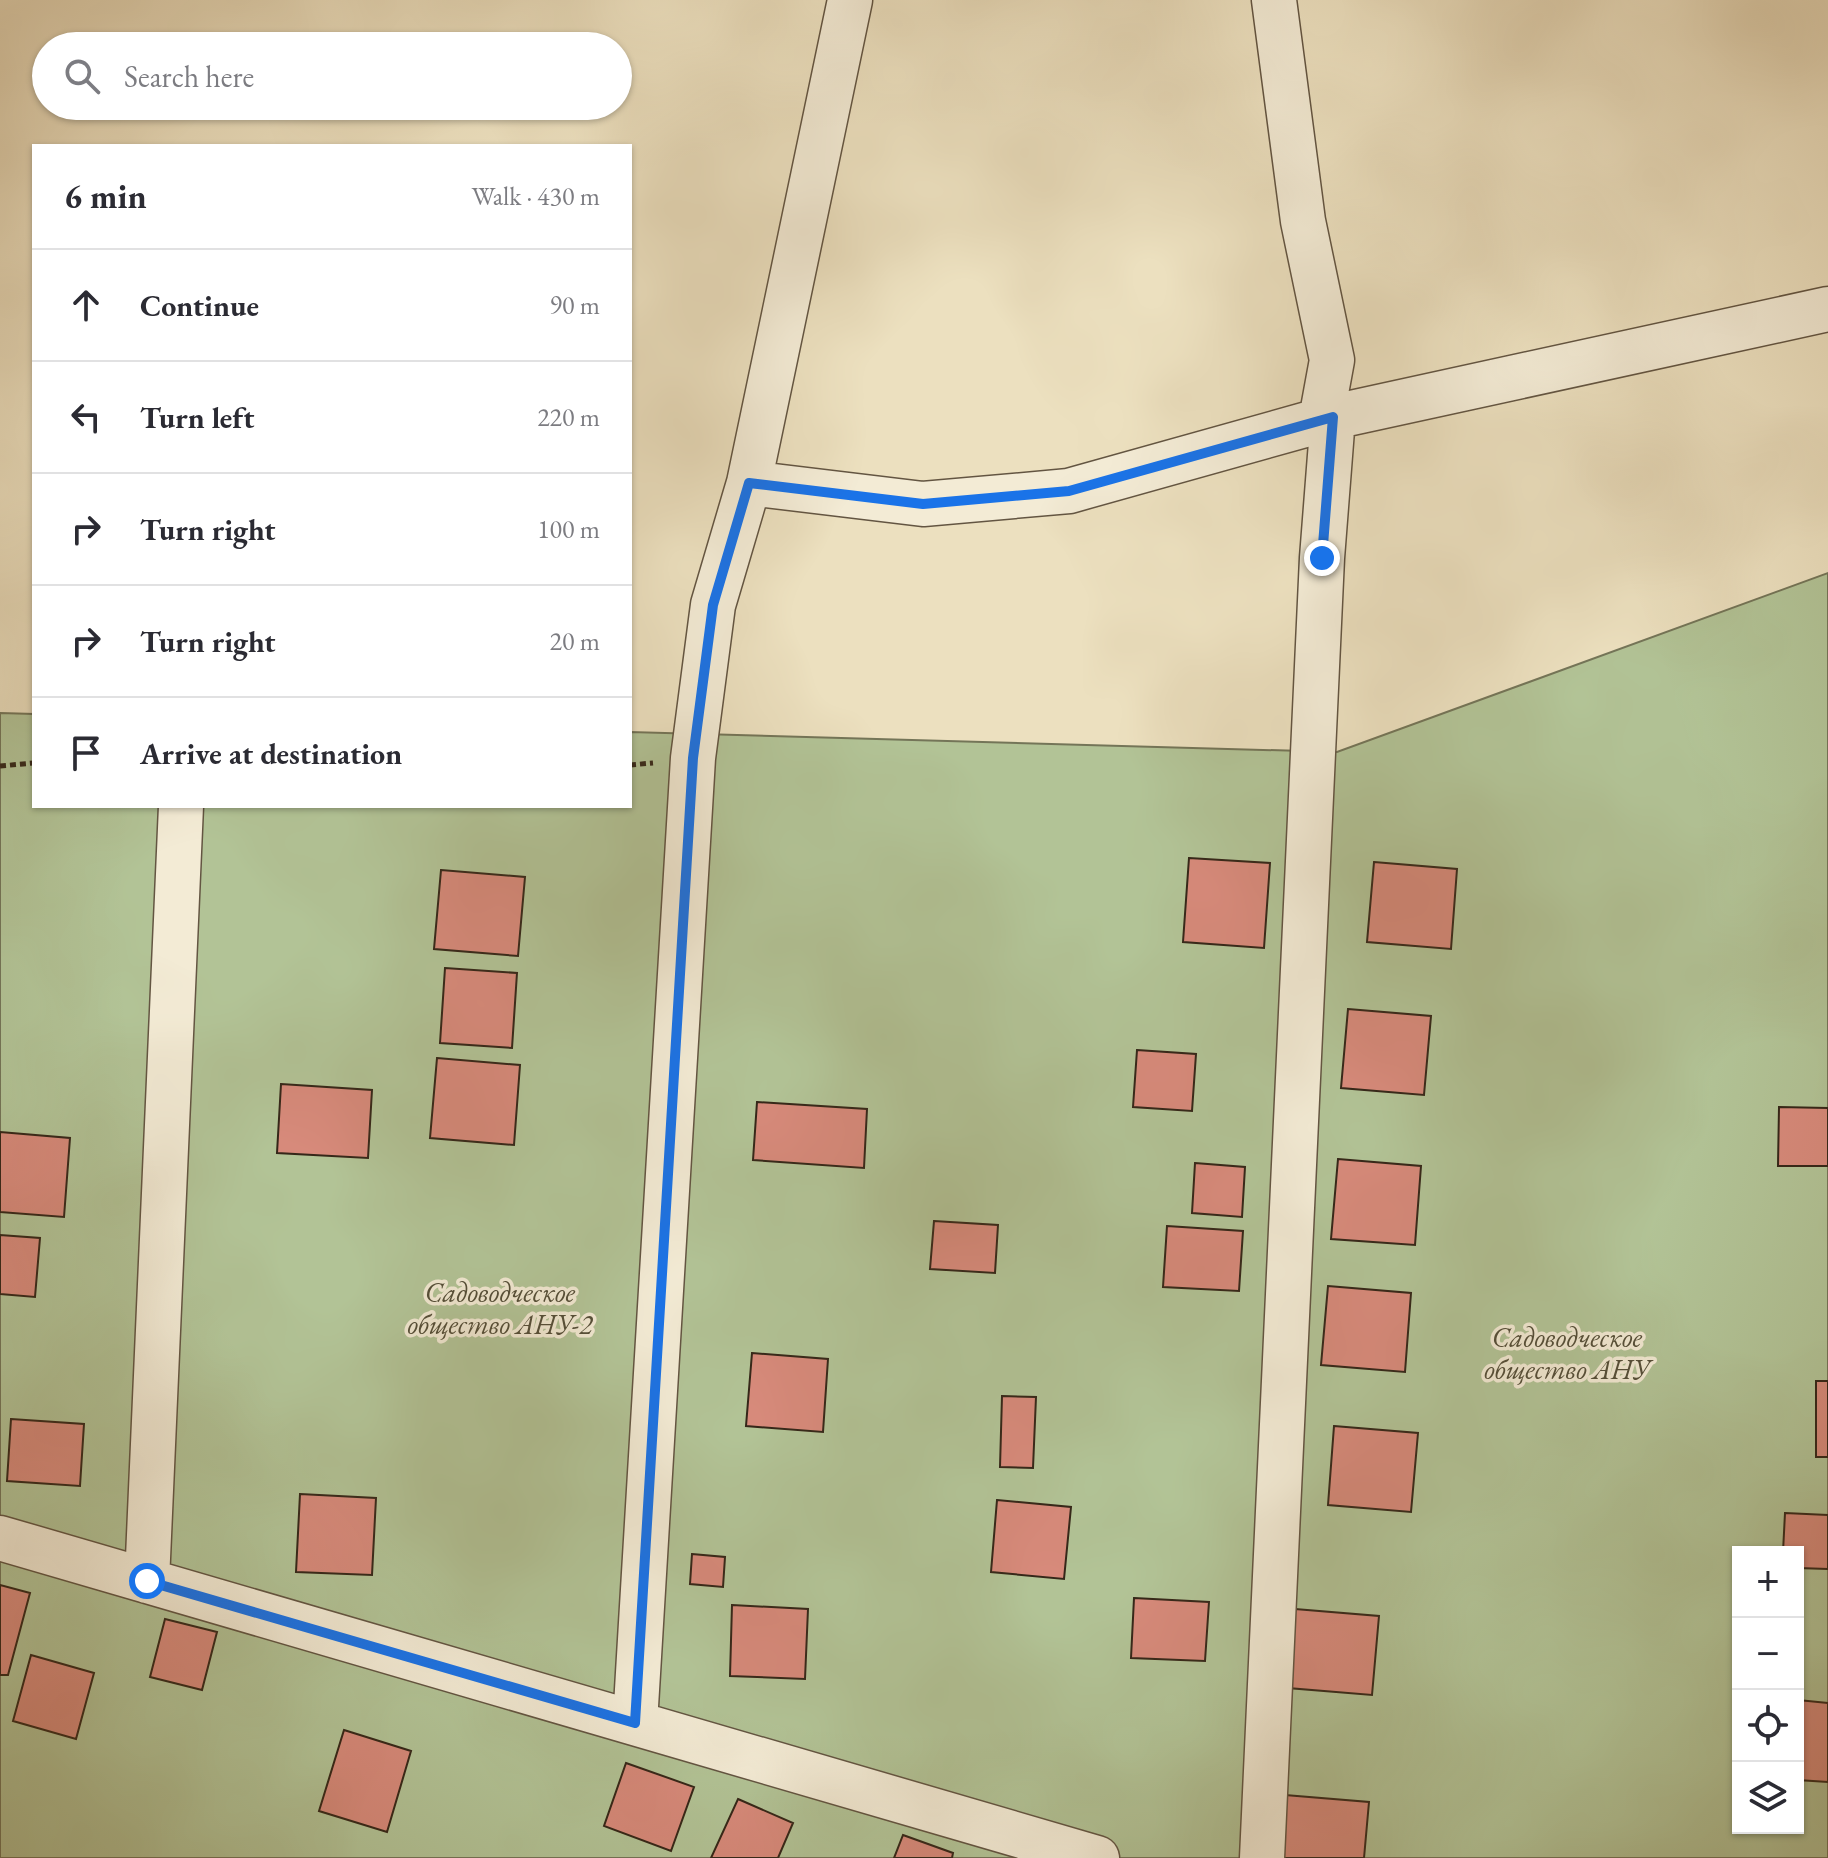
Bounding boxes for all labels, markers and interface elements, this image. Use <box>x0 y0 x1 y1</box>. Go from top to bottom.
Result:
search box <box>32 32 632 120</box>
icon: search <box>60 54 104 98</box>
text: Search here <box>124 57 254 96</box>
text: 6 min <box>64 174 147 218</box>
text: Walk · 430 m <box>472 179 600 213</box>
icon: ahead <box>64 283 108 327</box>
text: Continue <box>140 286 259 325</box>
text: 90 m <box>550 288 600 322</box>
icon: left <box>64 395 108 439</box>
text: Turn left <box>140 398 254 437</box>
text: 220 m <box>537 400 600 434</box>
icon: right <box>64 507 108 551</box>
text: Turn right <box>140 510 276 549</box>
text: 100 m <box>537 512 600 546</box>
route end <box>1304 540 1340 576</box>
icon: right <box>64 619 108 663</box>
text: Turn right <box>140 622 276 661</box>
text: 20 m <box>550 624 600 658</box>
icon: arrive <box>64 731 108 775</box>
text: Arrive at destination <box>140 734 402 773</box>
park label: Садоводческое общество АНУ-2 <box>407 1274 594 1342</box>
park label: Садоводческое общество АНУ <box>1484 1319 1654 1387</box>
map controls <box>1732 1546 1804 1834</box>
button: + <box>1732 1546 1804 1618</box>
route start <box>129 1563 165 1599</box>
button: − <box>1732 1618 1804 1690</box>
button: locate <box>1732 1690 1804 1762</box>
button: layers <box>1732 1762 1804 1834</box>

